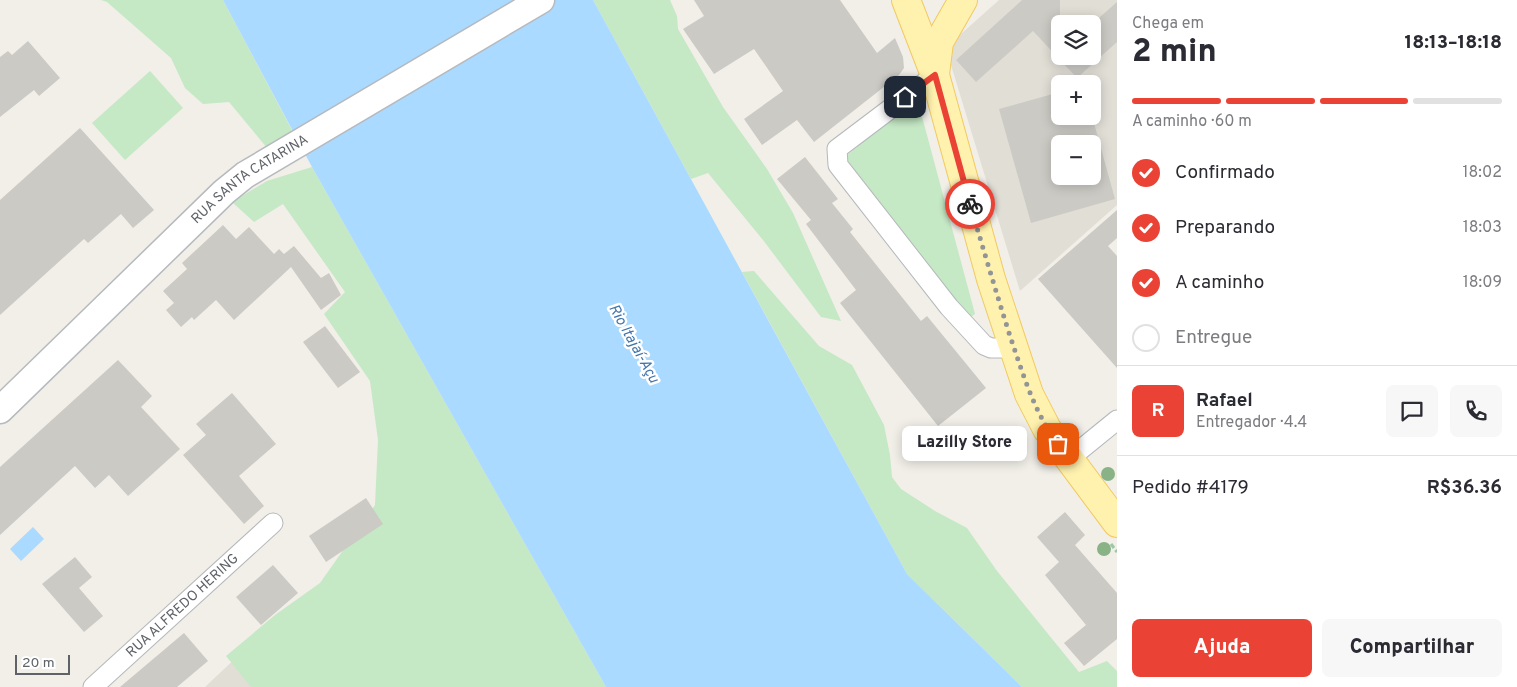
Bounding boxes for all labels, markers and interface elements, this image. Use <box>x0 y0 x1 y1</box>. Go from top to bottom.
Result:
text: Chega em <box>1132 14 1204 34</box>
map controls <box>1051 15 1101 185</box>
button: layers <box>1051 15 1101 65</box>
text: 18:13–18:18 <box>1405 31 1502 55</box>
text: 2 min <box>1132 33 1217 73</box>
button: + <box>1051 75 1101 125</box>
pin <box>884 76 926 118</box>
icon: home <box>891 83 919 111</box>
text: A caminho · 60 m <box>1132 112 1252 132</box>
street label: RUA SANTA CATARINA <box>188 131 311 228</box>
button: − <box>1051 135 1101 185</box>
icon: check <box>1132 159 1160 187</box>
text: Confirmado <box>1175 161 1275 185</box>
text: 18:02 <box>1463 163 1502 183</box>
courier <box>945 179 995 229</box>
icon: bike <box>956 190 984 218</box>
icon: check <box>1132 214 1160 242</box>
text: Preparando <box>1175 216 1275 240</box>
text: 18:03 <box>1463 218 1502 238</box>
icon: check <box>1132 269 1160 297</box>
text: A caminho <box>1175 271 1264 295</box>
text: 18:09 <box>1463 273 1502 293</box>
water label: Rio Itajaí-Açu <box>603 301 663 388</box>
text: Entregue <box>1175 326 1252 350</box>
button: chat <box>1386 385 1438 437</box>
button: phone <box>1450 385 1502 437</box>
text: Rafael <box>1196 389 1253 413</box>
text: R <box>1151 399 1165 423</box>
text: Entregador · 4.4 <box>1196 413 1307 433</box>
pin <box>1037 423 1079 465</box>
callout: Lazilly Store <box>903 426 1028 462</box>
icon: bag <box>1044 430 1072 458</box>
text: Lazilly Store <box>917 433 1012 453</box>
text: Pedido #4179 <box>1132 476 1249 500</box>
text: R$36.36 <box>1427 476 1502 500</box>
street label: RUA ALFREDO HERING <box>123 550 242 661</box>
button: Ajuda <box>1132 619 1312 677</box>
button: Compartilhar <box>1322 619 1502 677</box>
scale bar <box>15 652 70 675</box>
text: 20 m <box>22 655 55 672</box>

